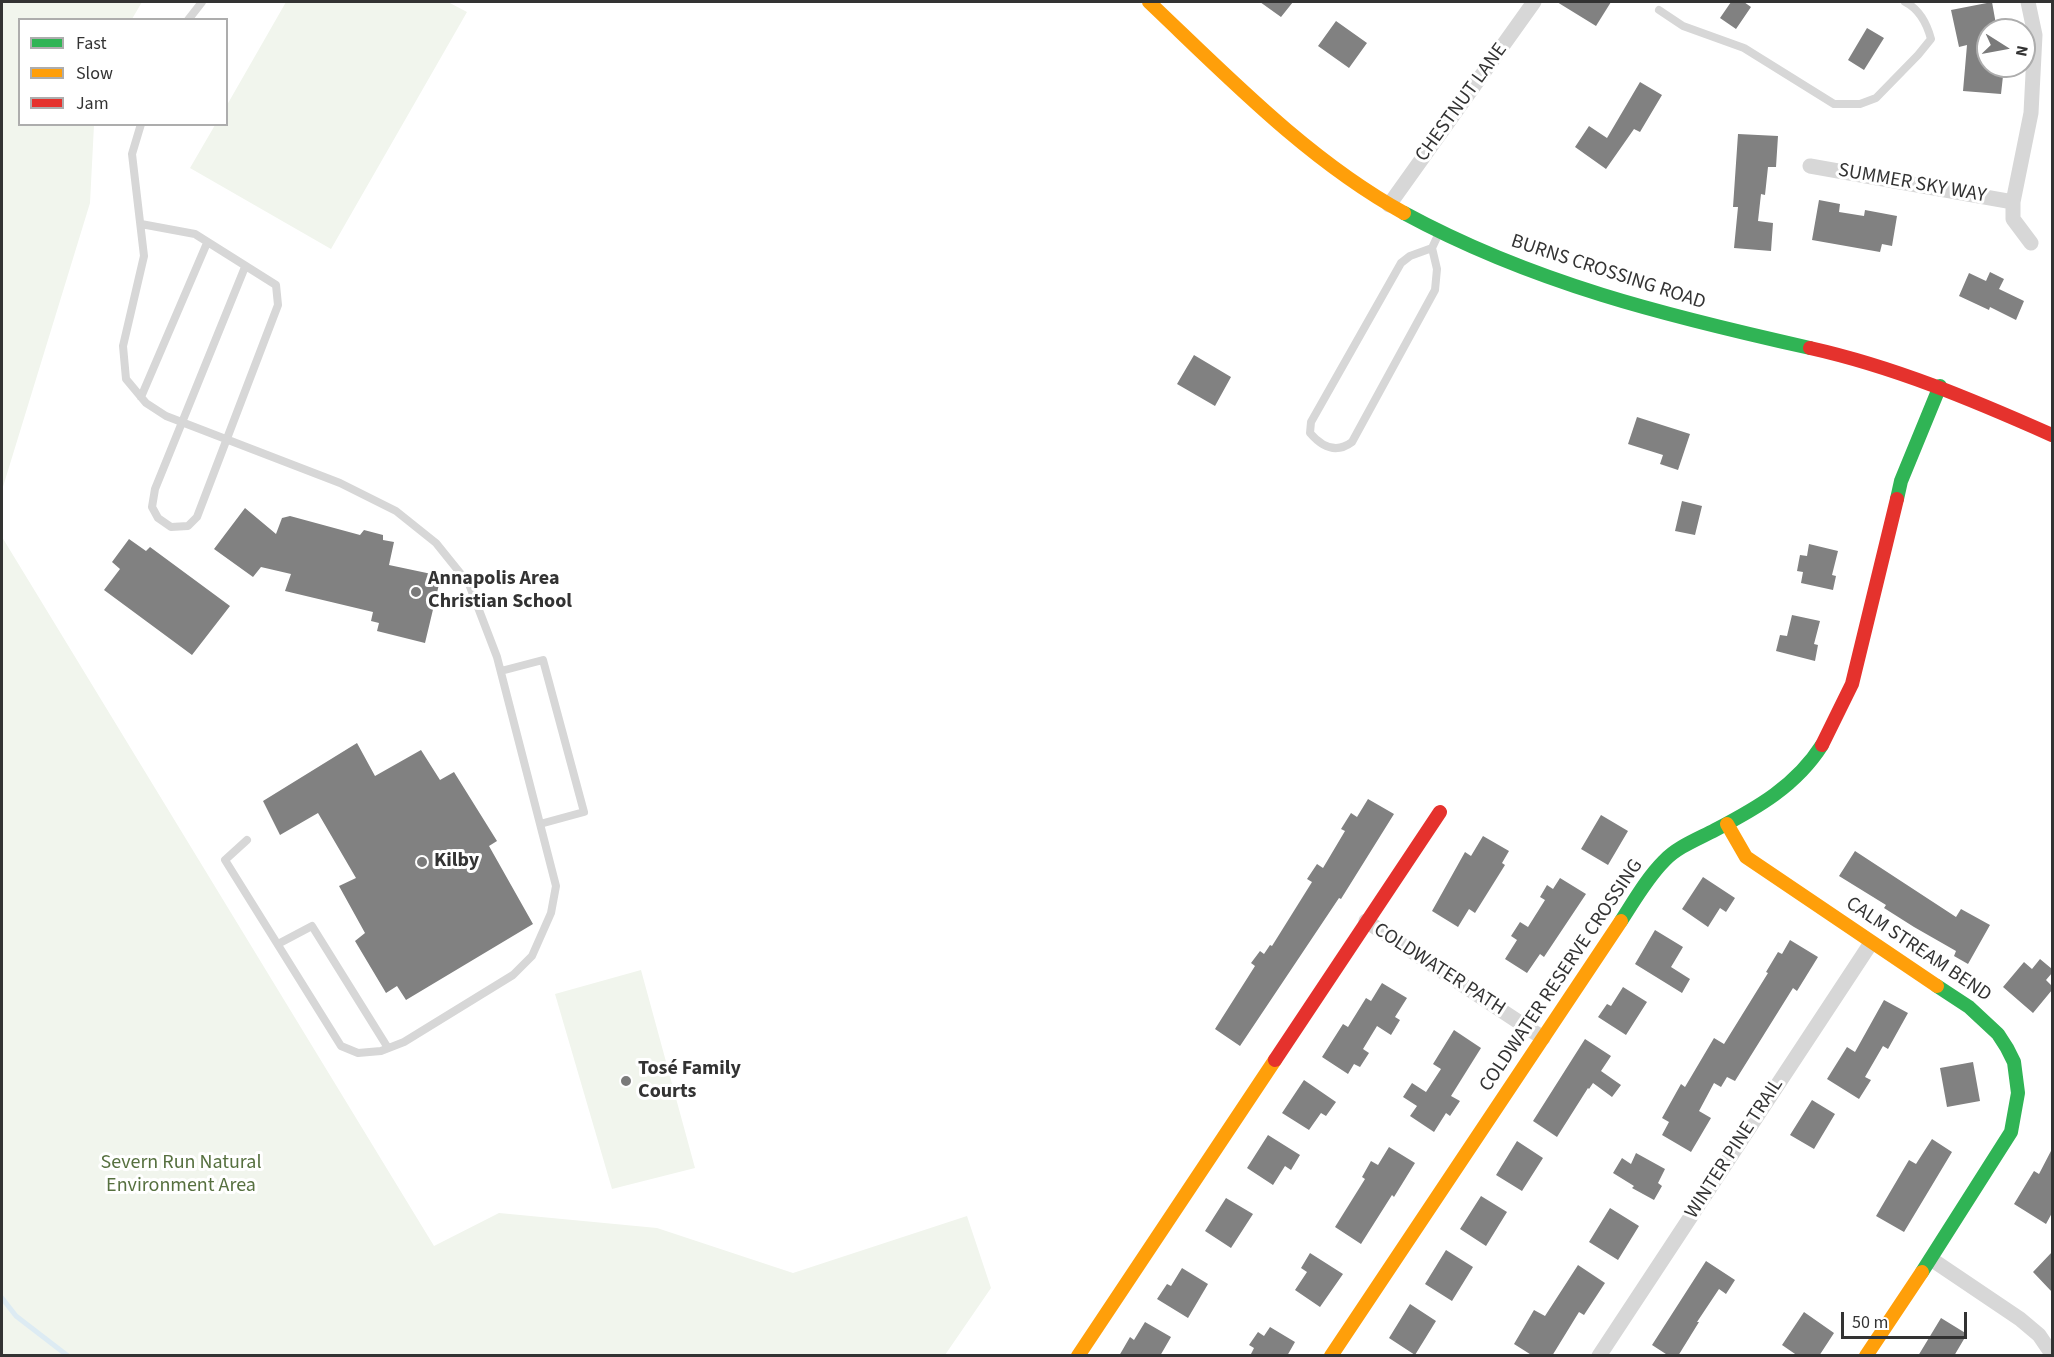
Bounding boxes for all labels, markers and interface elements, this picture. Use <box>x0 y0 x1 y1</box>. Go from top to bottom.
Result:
legend <box>18 18 228 126</box>
north arrow <box>1976 18 2036 78</box>
text: Fast <box>76 31 107 56</box>
street label: CHESTNUT LANE <box>1411 39 1513 167</box>
text: N <box>2010 44 2034 58</box>
text: Slow <box>76 61 113 86</box>
text: Jam <box>76 91 109 116</box>
street label: SUMMER SKY WAY <box>1836 159 1988 209</box>
street label: BURNS CROSSING ROAD <box>1508 230 1708 316</box>
place label: Annapolis Area Christian School <box>428 568 572 615</box>
marker: Annapolis Area Christian School <box>409 585 423 599</box>
place label: Kilby <box>434 850 479 874</box>
marker: Kilby <box>415 855 429 869</box>
street label: COLDWATER RESERVE CROSSING <box>1475 855 1649 1097</box>
street label: CALM STREAM BEND <box>1841 892 1995 1008</box>
street label: COLDWATER PATH <box>1369 919 1509 1021</box>
place label: Tosé Family Courts <box>638 1058 741 1105</box>
marker: Tosé Family Courts <box>619 1074 633 1088</box>
street label: WINTER PINE TRAIL <box>1681 1074 1789 1224</box>
park label: Severn Run Natural Environment Area <box>100 1152 262 1199</box>
scale bar <box>1844 1300 1970 1338</box>
text: 50 m <box>1852 1310 1888 1335</box>

